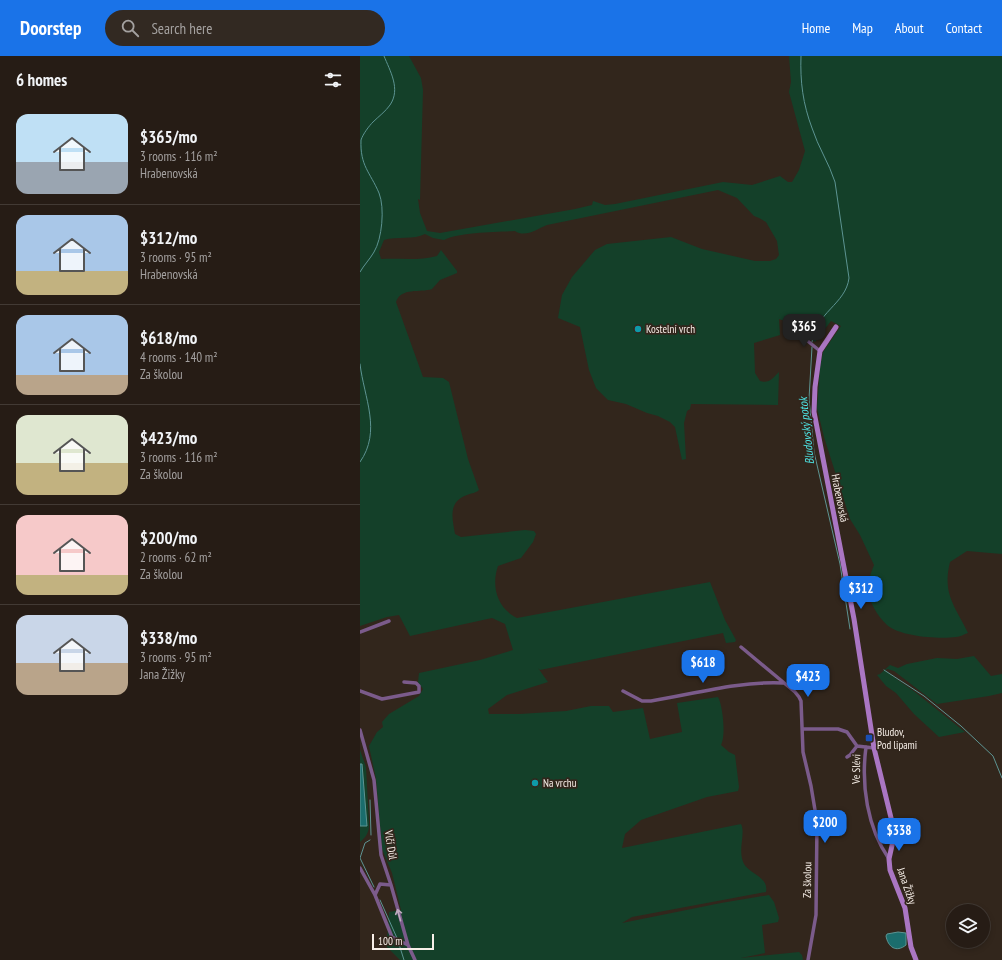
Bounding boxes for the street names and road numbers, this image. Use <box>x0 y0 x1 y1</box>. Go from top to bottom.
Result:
street label: Hrabenovská <box>828 473 852 523</box>
street label: Ve Slévi <box>849 754 863 785</box>
street label: Vlčí Důl <box>382 828 400 861</box>
street label: Za školou <box>800 862 814 898</box>
street label: Jana Žižky <box>894 865 920 907</box>

